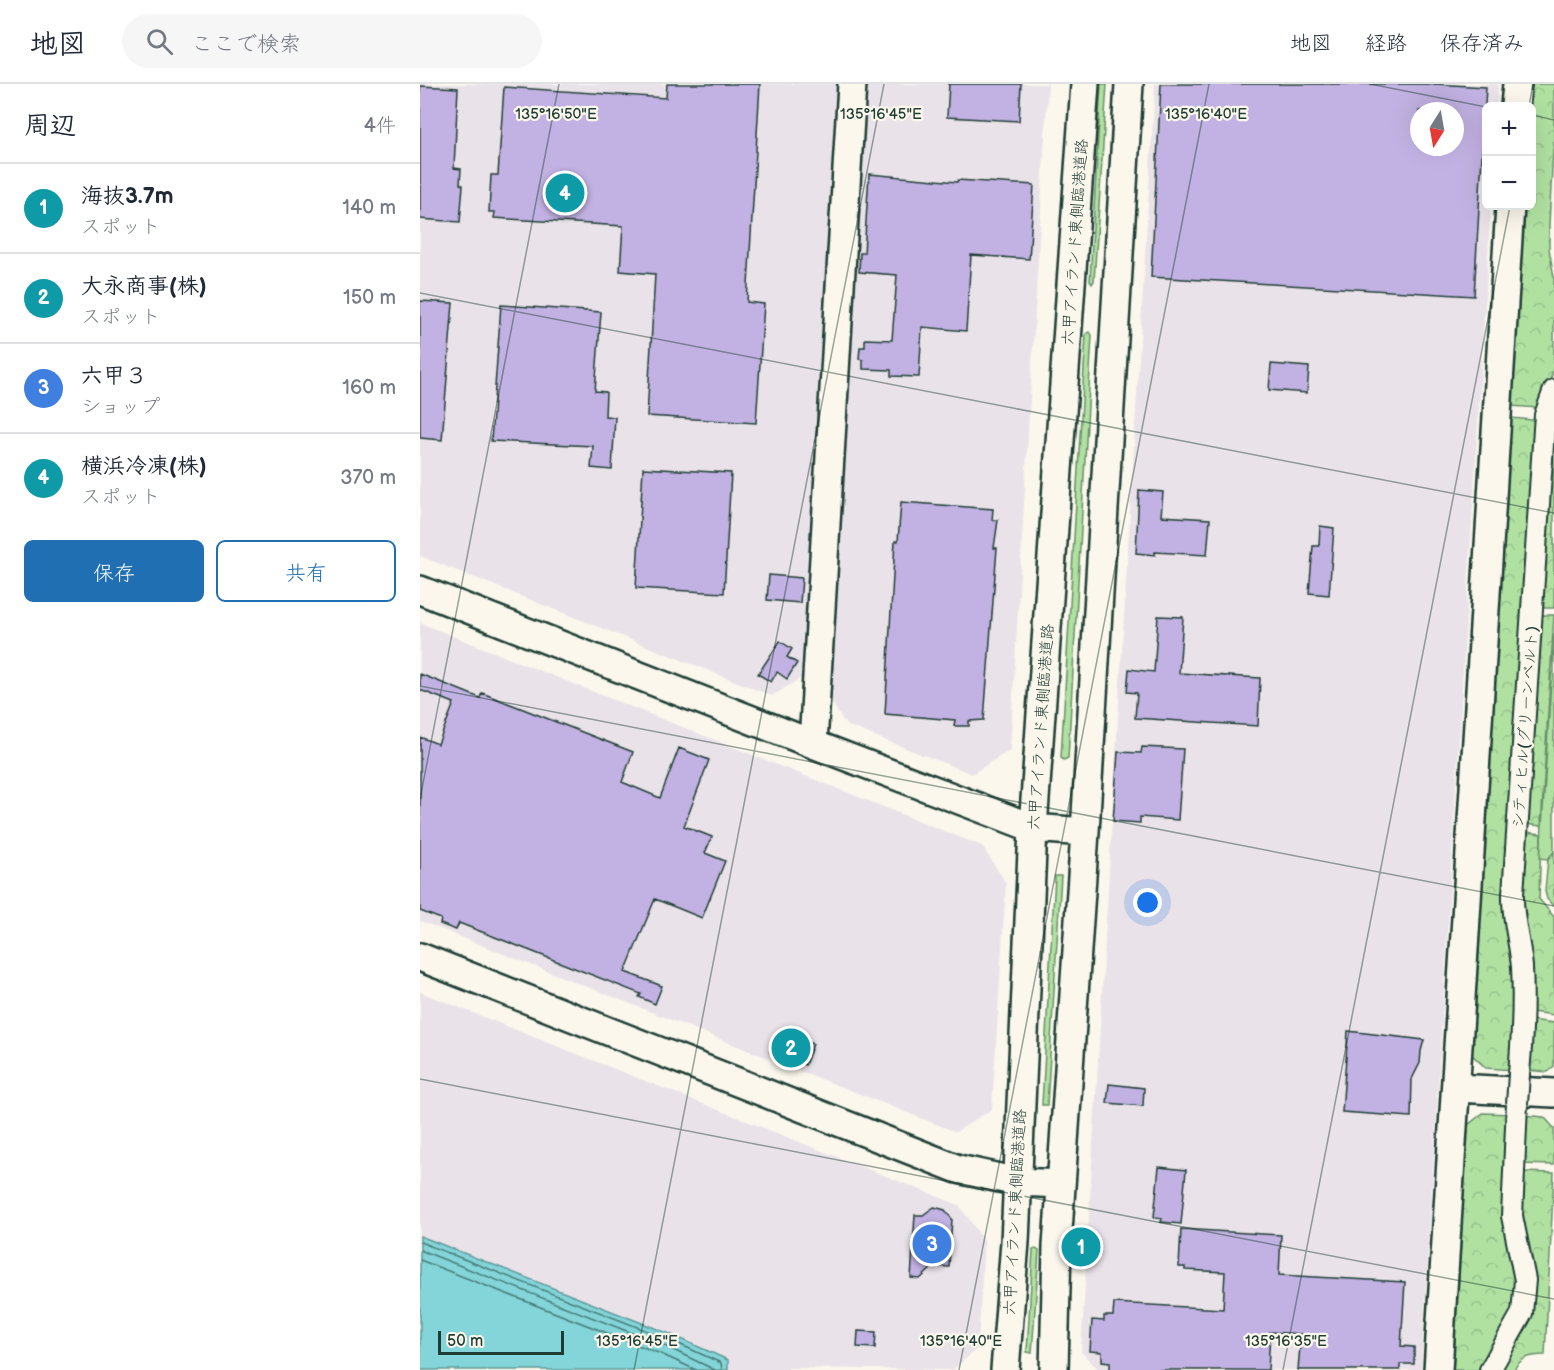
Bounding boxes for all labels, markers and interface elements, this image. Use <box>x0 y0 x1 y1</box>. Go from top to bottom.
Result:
search box <box>122 14 542 68</box>
icon: search <box>143 25 176 58</box>
text: 地図 <box>30 28 86 61</box>
text: ここで検索 <box>191 31 301 58</box>
text: 地図 <box>1290 31 1332 56</box>
text: 経路 <box>1365 31 1407 56</box>
text: 保存済み <box>1440 31 1524 56</box>
north arrow <box>1410 102 1464 156</box>
map controls <box>1482 102 1536 210</box>
button: + <box>1482 102 1536 156</box>
text: 135°16'50"E <box>515 105 597 124</box>
text: 135°16'45"E <box>840 105 922 124</box>
text: 135°16'40"E <box>1165 105 1247 124</box>
text: 周辺 <box>24 111 76 142</box>
text: 4件 <box>364 114 396 138</box>
street label: 六甲アイランド東側臨港道路 <box>1059 138 1092 346</box>
button: − <box>1482 156 1536 210</box>
pin: 4 <box>546 170 584 216</box>
text: 海抜3.7m <box>81 183 174 210</box>
text: 1 <box>39 196 48 220</box>
text: 140 m <box>342 196 396 220</box>
text: スポット <box>81 215 161 239</box>
text: 大永商事(株) <box>81 273 207 300</box>
text: 2 <box>38 286 49 310</box>
text: 150 m <box>343 286 396 310</box>
text: スポット <box>81 305 161 329</box>
text: 六甲３ <box>81 363 147 390</box>
text: 3 <box>38 376 49 400</box>
text: 160 m <box>342 376 396 400</box>
text: ショップ <box>81 395 160 419</box>
text: 横浜冷凍(株) <box>81 453 207 480</box>
text: 4 <box>38 466 49 490</box>
text: 370 m <box>340 466 396 490</box>
text: スポット <box>81 485 161 509</box>
button: 保存 <box>24 540 204 602</box>
button: 共有 <box>216 540 396 602</box>
street label: 六甲アイランド東側臨港道路 <box>1025 623 1058 831</box>
street label: シティヒル(グリーンベルト) <box>1509 625 1542 829</box>
your location <box>1133 888 1162 917</box>
pin: 2 <box>772 1026 811 1070</box>
street label: 六甲アイランド東側臨港道路 <box>1001 1108 1030 1316</box>
pin: 3 <box>912 1222 952 1266</box>
pin: 1 <box>1062 1224 1100 1270</box>
scale bar <box>438 1328 564 1356</box>
text: 50 m <box>447 1332 483 1351</box>
text: 135°16'45"E <box>596 1332 678 1351</box>
text: 135°16'40"E <box>920 1332 1002 1351</box>
text: 135°16'35"E <box>1245 1332 1327 1351</box>

